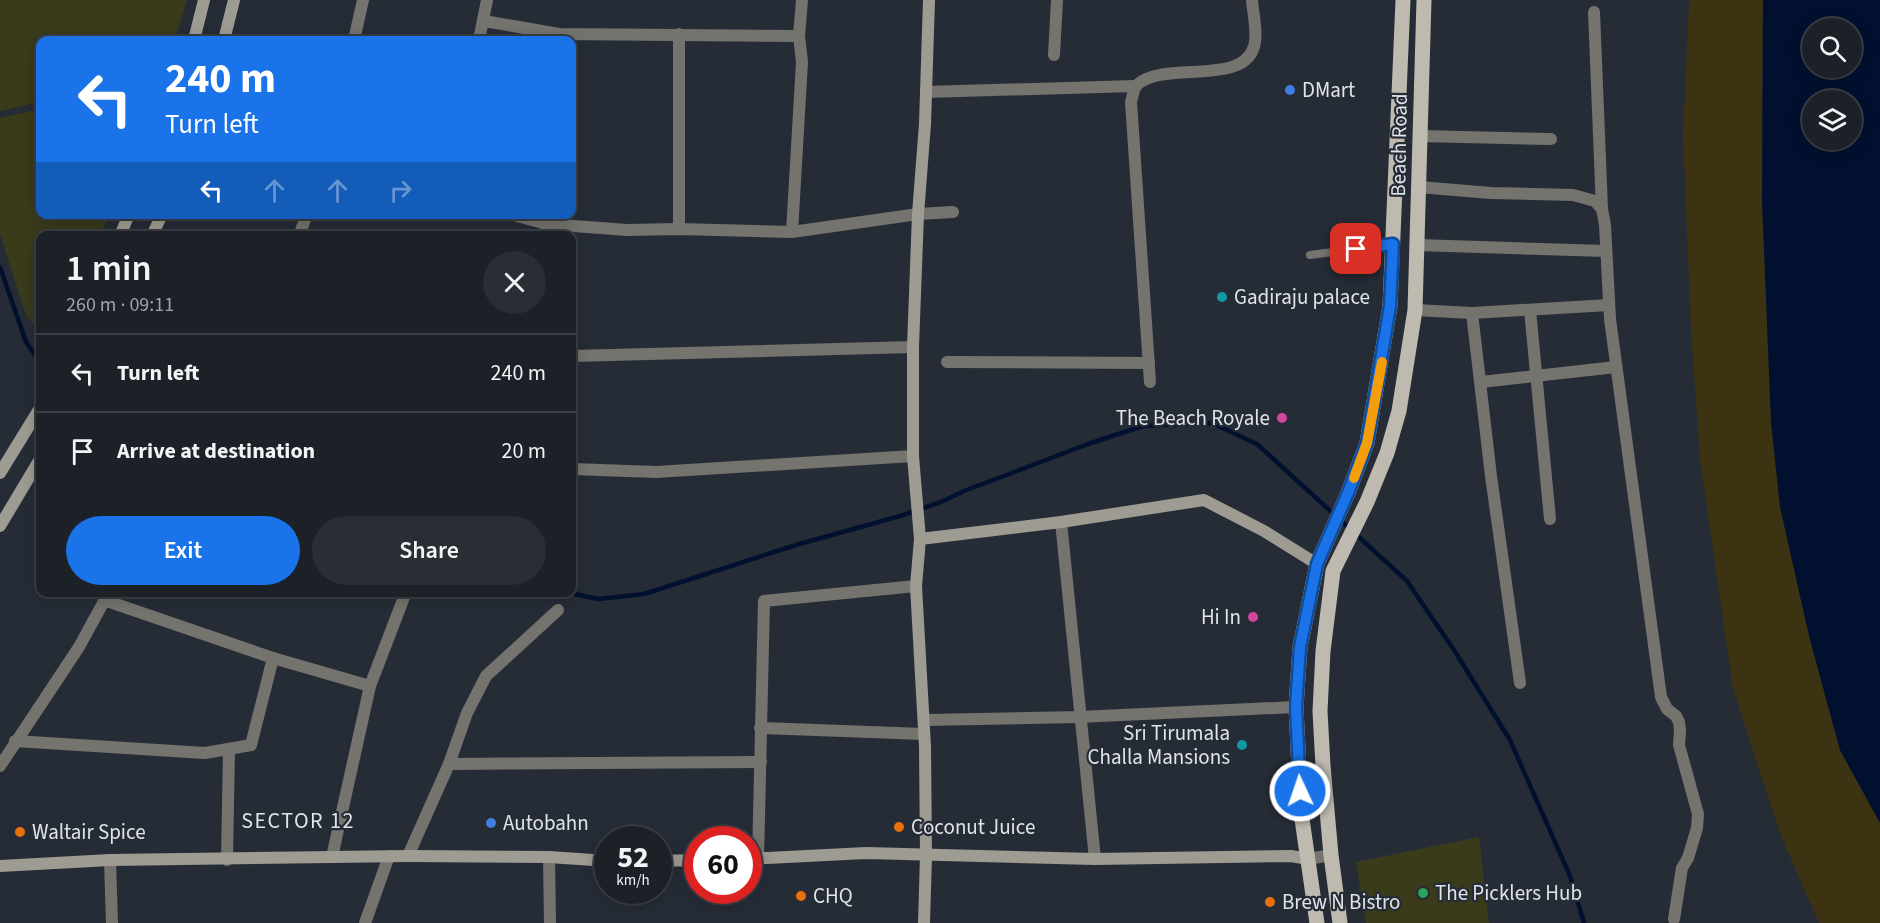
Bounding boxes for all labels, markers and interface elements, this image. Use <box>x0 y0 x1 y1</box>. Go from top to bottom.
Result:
map controls <box>1802 18 1862 150</box>
button: search <box>1802 18 1862 78</box>
text: 240 m <box>165 49 276 109</box>
icon: left <box>66 60 144 138</box>
place label: DMart <box>1302 75 1355 105</box>
marker: DMart <box>1283 83 1297 97</box>
button: layers <box>1802 90 1862 150</box>
street label: Beach Road <box>1383 93 1415 197</box>
text: Turn left <box>165 105 259 144</box>
icon: left <box>195 174 228 207</box>
icon: ahead <box>258 174 291 207</box>
icon: ahead <box>321 174 354 207</box>
icon: right <box>384 174 417 207</box>
pin <box>1330 223 1381 274</box>
icon: arrive <box>1339 232 1372 265</box>
text: 1 min <box>66 243 152 294</box>
button: close <box>483 251 546 314</box>
place label: Gadiraju palace <box>1234 282 1370 312</box>
marker: Gadiraju palace <box>1215 290 1229 304</box>
text: 260 m · 09:11 <box>66 291 174 319</box>
icon: left <box>66 357 99 390</box>
text: Turn left <box>117 357 199 389</box>
text: 240 m <box>491 357 546 389</box>
place label: The Beach Royale <box>1116 403 1270 433</box>
marker: The Beach Royale <box>1275 411 1289 425</box>
icon: arrive <box>66 435 99 468</box>
text: Arrive at destination <box>117 435 315 467</box>
text: 20 m <box>501 435 546 467</box>
button: Exit <box>66 516 300 585</box>
button: Share <box>312 516 546 585</box>
place label: Hi In <box>1201 602 1241 632</box>
marker: Hi In <box>1246 610 1260 624</box>
place label: Sri Tirumala Challa Mansions <box>1088 718 1230 772</box>
marker: Sri Tirumala Challa Mansions <box>1235 738 1249 752</box>
position arrow <box>1268 759 1332 823</box>
district label: SECTOR 12 <box>241 805 355 837</box>
place label: Autobahn <box>503 808 589 838</box>
place label: Coconut Juice <box>911 812 1035 842</box>
marker: Autobahn <box>484 816 498 830</box>
place label: Waltair Spice <box>32 817 146 847</box>
marker: Coconut Juice <box>892 820 906 834</box>
marker: Waltair Spice <box>13 825 27 839</box>
speed limit sign: 60 <box>684 826 762 904</box>
text: 52 <box>617 836 649 879</box>
text: km/h <box>616 870 650 891</box>
place label: The Picklers Hub <box>1435 878 1582 908</box>
place label: CHQ <box>813 881 853 911</box>
marker: The Picklers Hub <box>1416 886 1430 900</box>
place label: Brew N Bistro <box>1282 887 1401 917</box>
marker: CHQ <box>794 889 808 903</box>
marker: Brew N Bistro <box>1263 895 1277 909</box>

